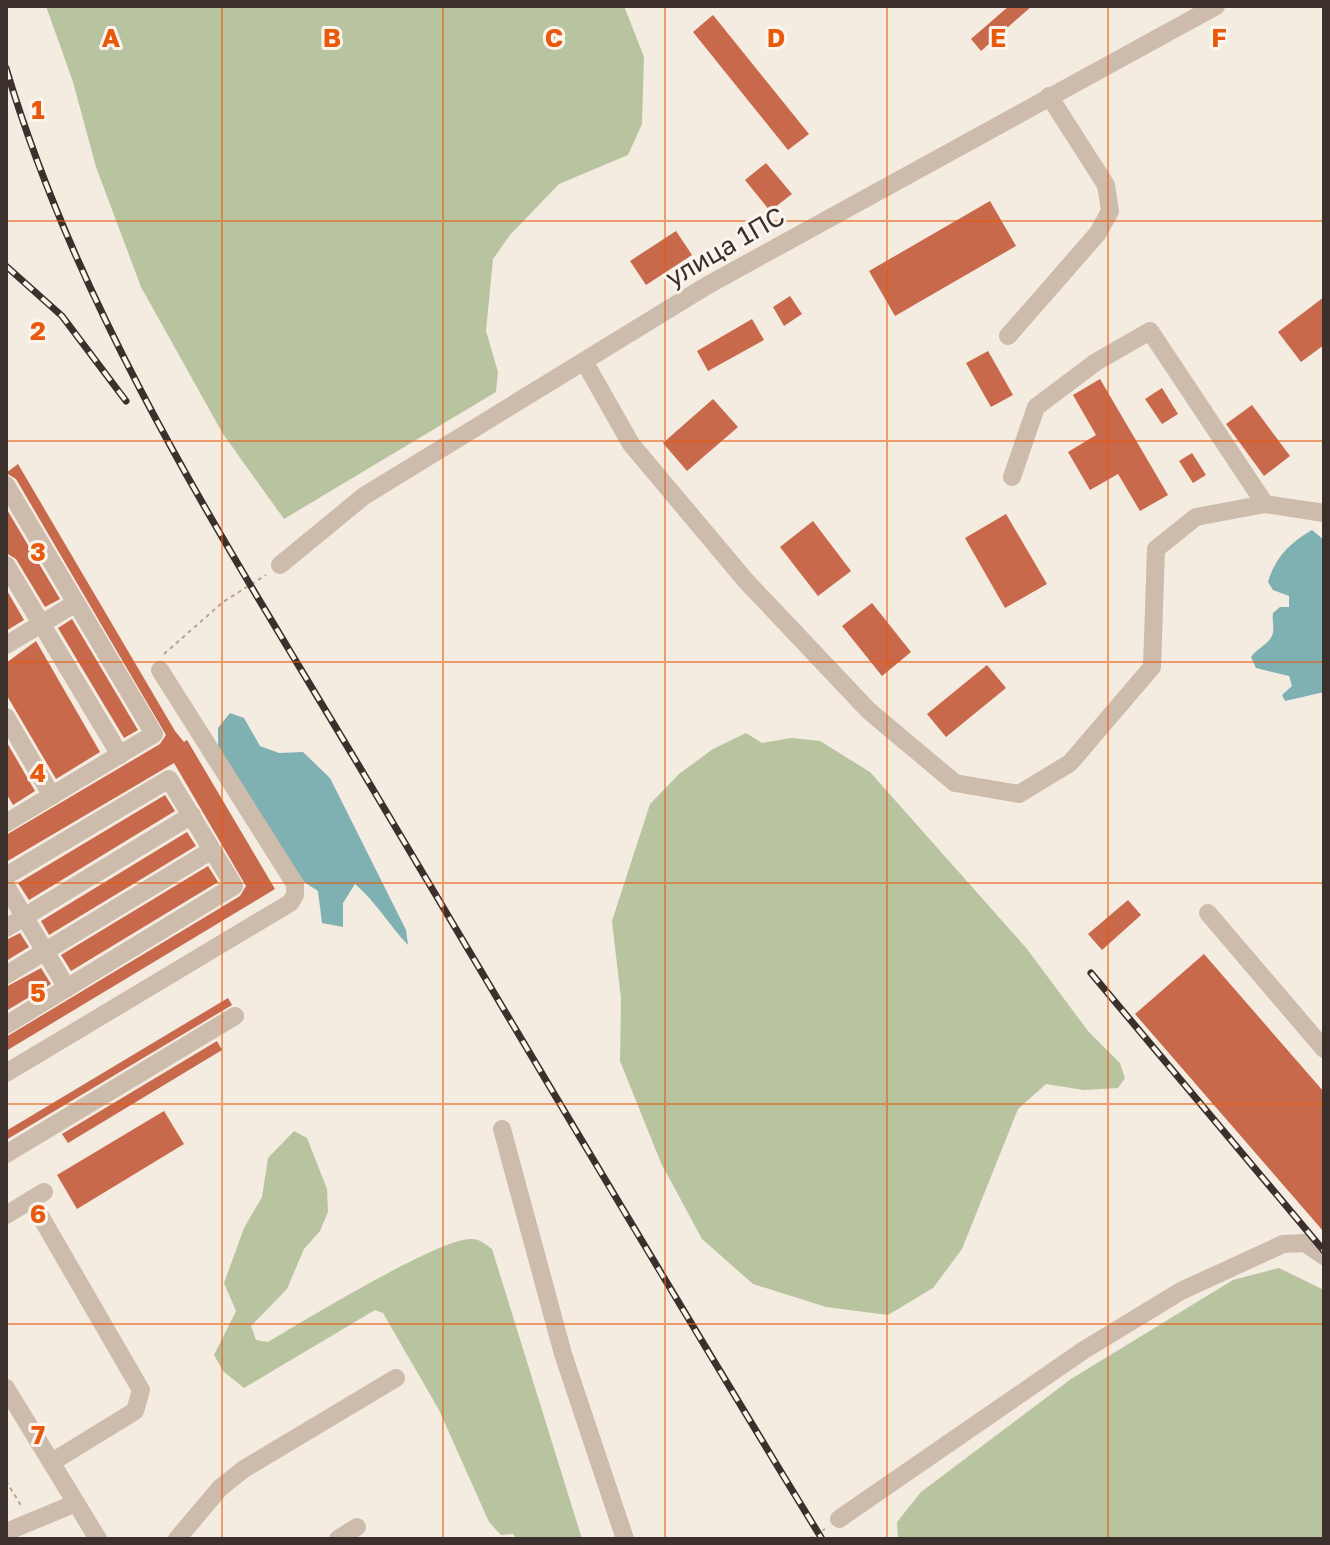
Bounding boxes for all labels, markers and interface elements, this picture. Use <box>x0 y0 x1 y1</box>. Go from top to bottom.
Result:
text: A <box>102 22 121 53</box>
text: B <box>323 22 341 53</box>
text: C <box>545 22 563 53</box>
text: D <box>767 22 785 53</box>
text: E <box>990 22 1006 53</box>
text: F <box>1211 22 1227 53</box>
text: 1 <box>31 94 45 125</box>
street label: улица 1ПС <box>660 200 790 293</box>
text: 2 <box>30 315 46 346</box>
text: 3 <box>30 536 46 567</box>
text: 4 <box>30 757 46 788</box>
text: 5 <box>30 977 46 1008</box>
text: 6 <box>30 1198 46 1229</box>
text: 7 <box>31 1419 45 1450</box>

